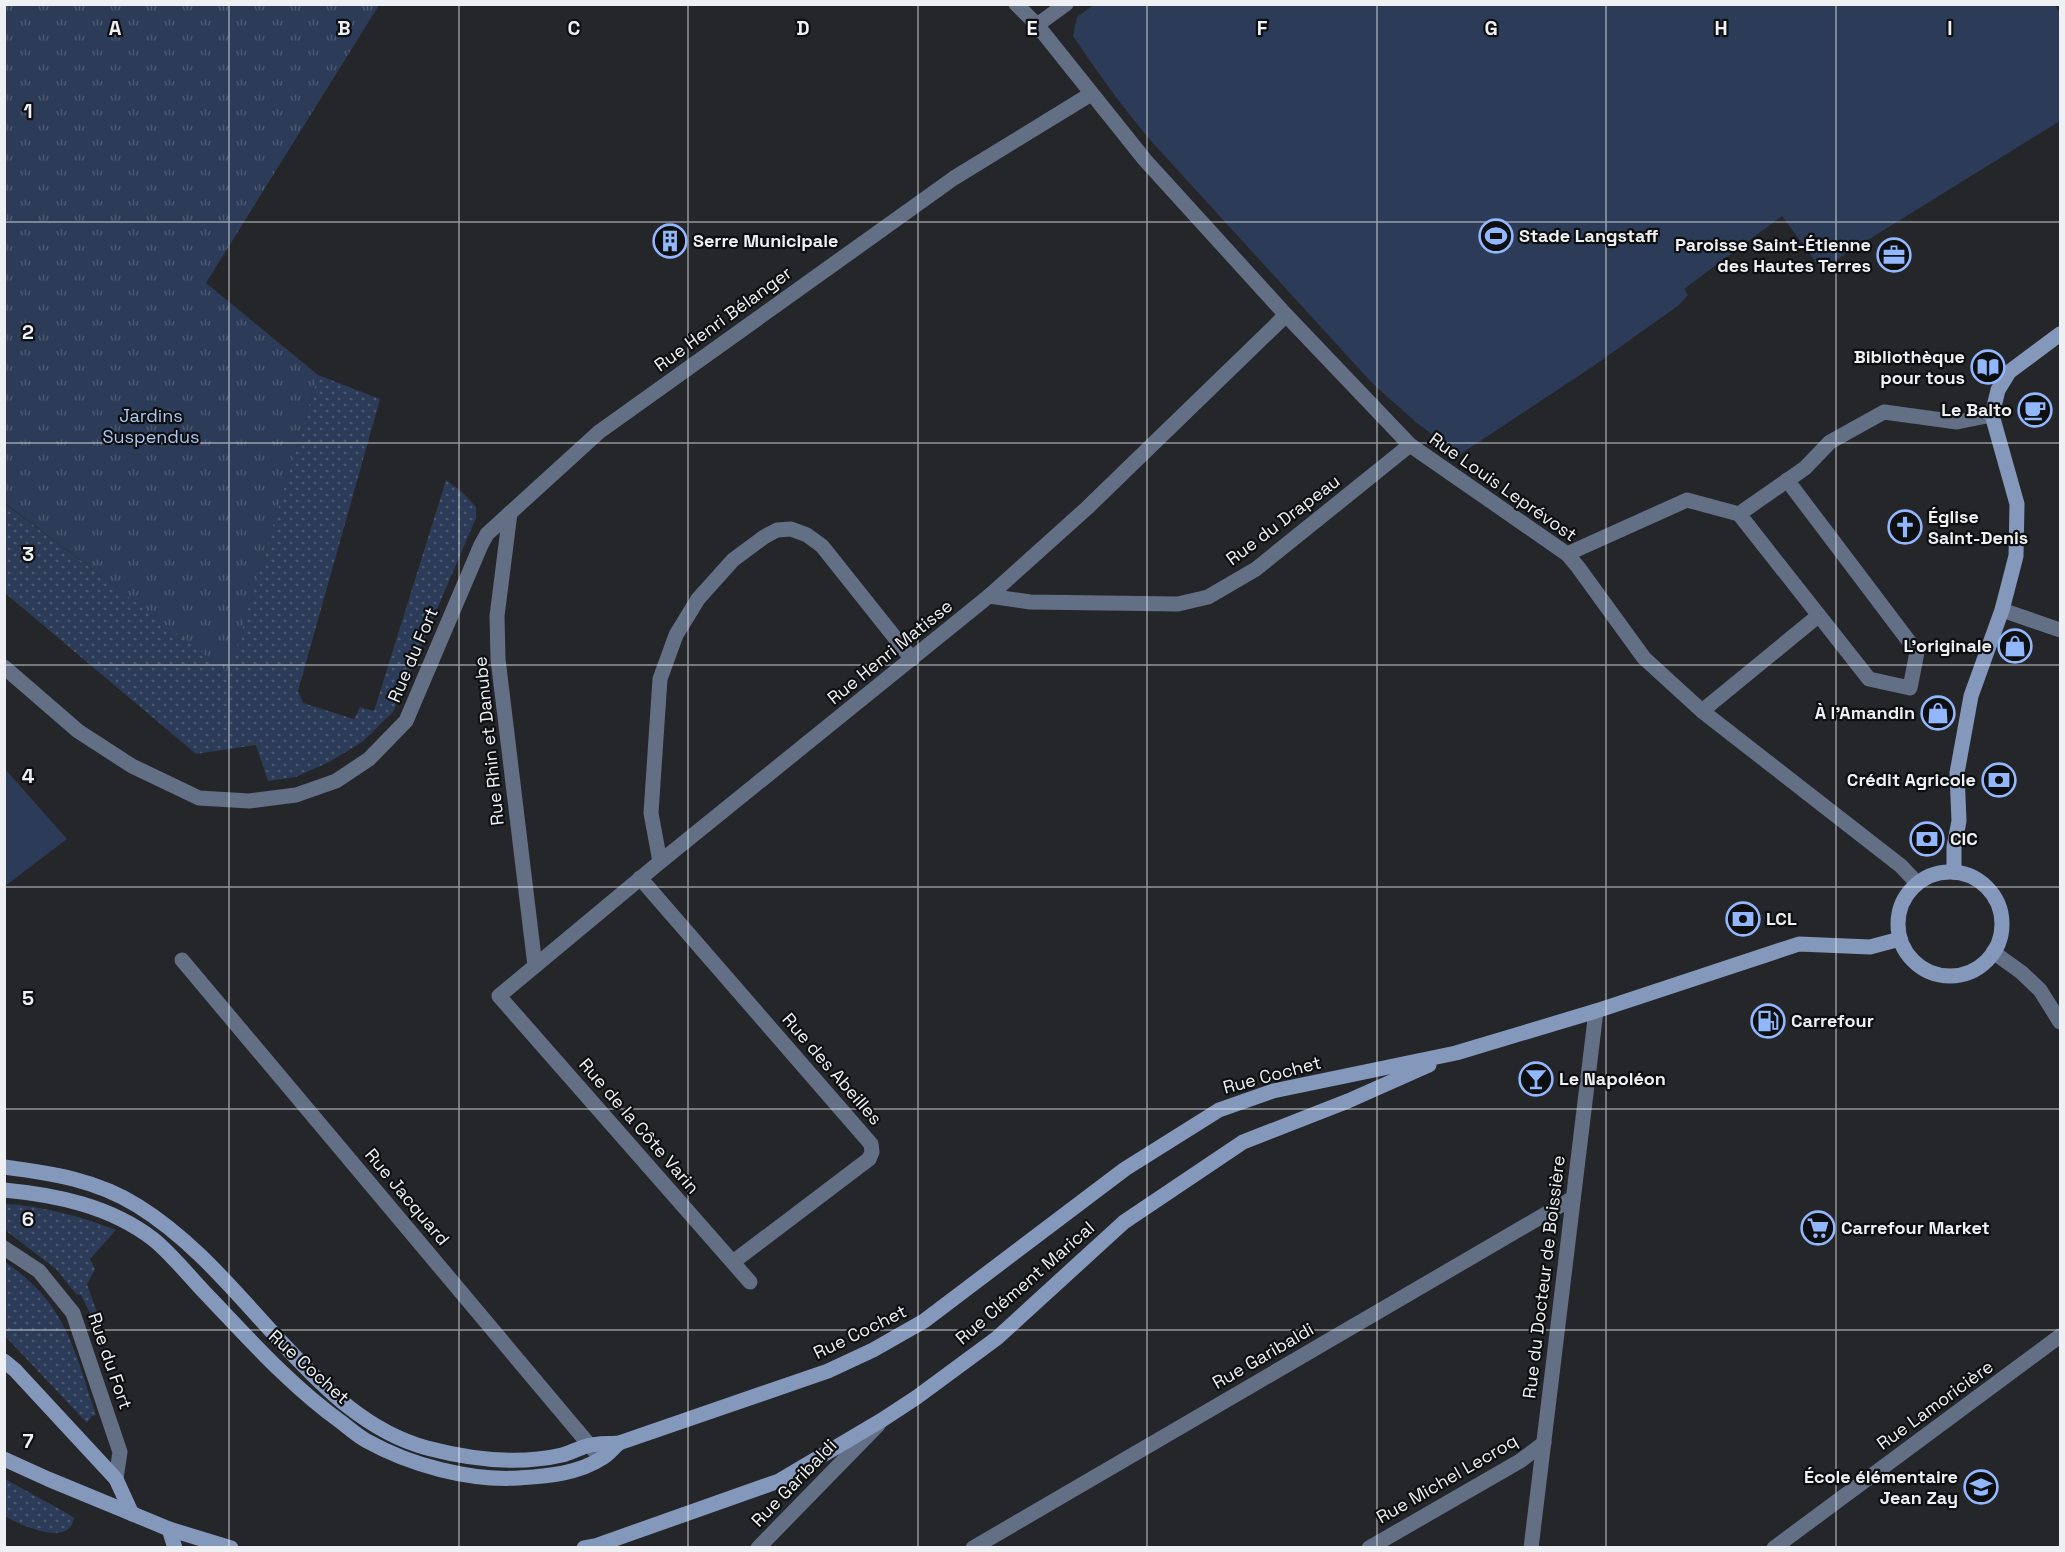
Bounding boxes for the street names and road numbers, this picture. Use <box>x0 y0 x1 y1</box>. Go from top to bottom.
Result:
street label: Rue Henri Bélanger <box>649 261 796 376</box>
street label: Rue Louis Leprévost <box>1425 427 1582 546</box>
street label: Rue du Drapeau <box>1221 469 1344 570</box>
street label: Rue Henri Matisse <box>822 594 957 709</box>
street label: Rue du Fort <box>382 604 443 706</box>
street label: Rue Rhin et Danube <box>468 655 509 827</box>
street label: Rue des Abeilles <box>778 1008 887 1129</box>
street label: Rue Cochet <box>1220 1050 1323 1099</box>
street label: Rue de la Côte Varin <box>574 1053 705 1198</box>
street label: Rue Jacquard <box>360 1143 455 1250</box>
street label: Rue du Docteur de Boissière <box>1517 1154 1570 1400</box>
street label: Rue Clément Marical <box>950 1216 1099 1349</box>
street label: Rue Cochet <box>809 1299 910 1364</box>
street label: Rue du Fort <box>83 1309 138 1412</box>
street label: Rue Garibaldi <box>1208 1317 1318 1394</box>
street label: Rue Cochet <box>264 1324 354 1409</box>
street label: Rue Lamoricière <box>1872 1355 1998 1455</box>
street label: Rue Michel Lecroq <box>1372 1429 1522 1528</box>
street label: Rue Garibaldi <box>746 1434 841 1531</box>

